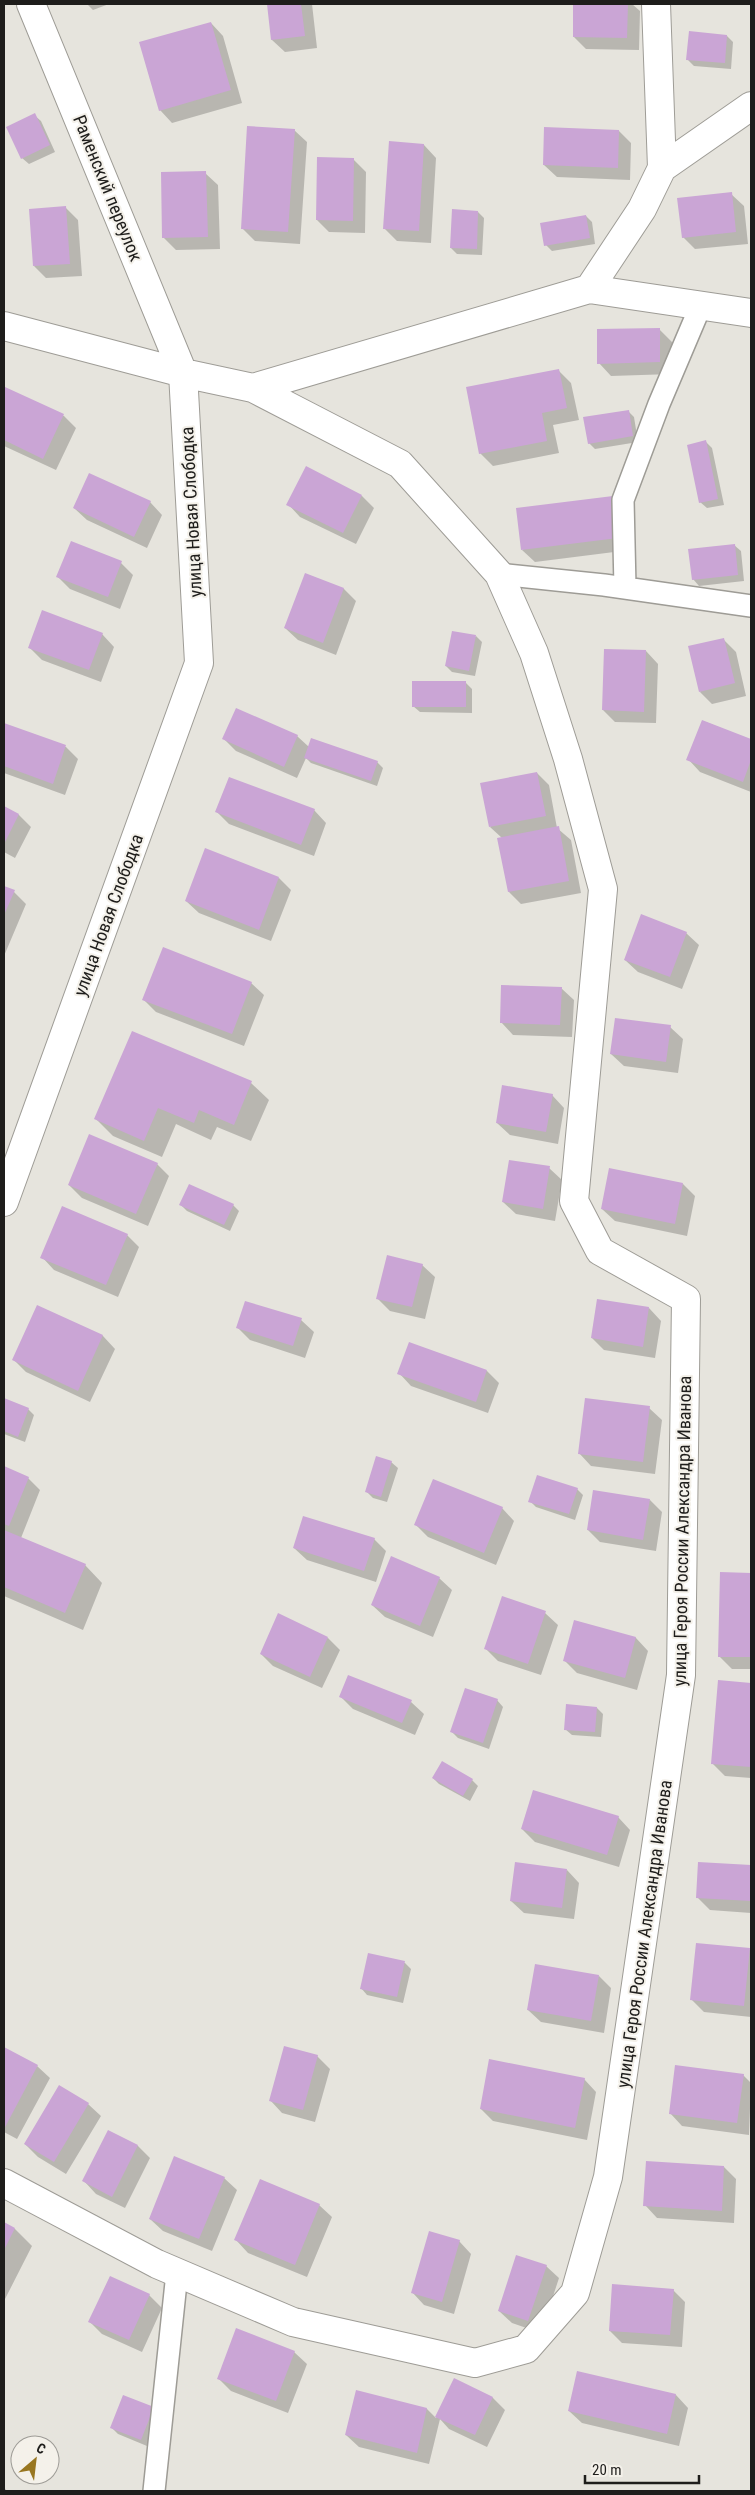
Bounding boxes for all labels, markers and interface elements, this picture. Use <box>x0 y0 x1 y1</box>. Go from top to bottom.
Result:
street label: Раменский переулок <box>69 112 147 265</box>
street label: улица Новая Слободка <box>176 426 206 598</box>
street label: улица Новая Слободка <box>69 831 147 999</box>
street label: улица Героя России Александра Иванова <box>669 1375 695 1687</box>
street label: улица Героя России Александра Иванова <box>612 1779 676 2089</box>
north arrow <box>10 2435 60 2485</box>
text: С <box>34 2440 48 2457</box>
scale bar <box>585 2452 699 2484</box>
text: 20 m <box>592 2461 622 2479</box>

